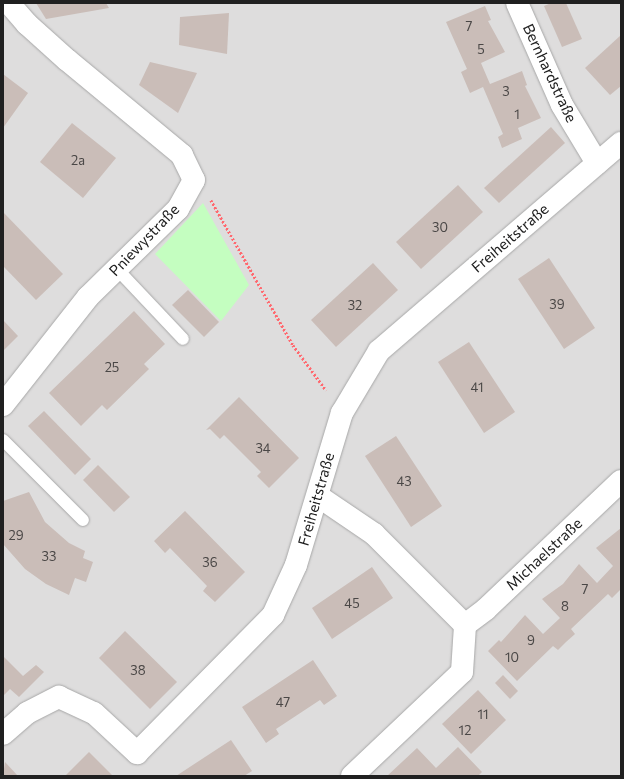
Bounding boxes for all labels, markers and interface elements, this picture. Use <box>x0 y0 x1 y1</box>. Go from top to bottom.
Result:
house number: 7 <box>466 18 472 34</box>
street label: Bernhardstraße <box>519 21 581 125</box>
house number: 5 <box>477 41 485 57</box>
house number: 3 <box>502 83 510 99</box>
house number: 1 <box>514 106 520 122</box>
house number: 2a <box>71 152 85 168</box>
street label: Pniewystraße <box>105 200 183 280</box>
street label: Freiheitstraße <box>468 200 552 276</box>
house number: 30 <box>432 219 448 235</box>
house number: 39 <box>549 296 565 312</box>
house number: 32 <box>348 297 362 313</box>
house number: 25 <box>105 359 119 375</box>
house number: 41 <box>471 379 483 395</box>
house number: 34 <box>255 440 271 456</box>
street label: Freiheitstraße <box>294 450 338 548</box>
house number: 43 <box>396 473 412 489</box>
street label: Michaelstraße <box>502 514 586 594</box>
house number: 29 <box>8 527 24 543</box>
house number: 33 <box>42 548 56 564</box>
house number: 36 <box>202 554 218 570</box>
house number: 7 <box>582 581 588 597</box>
house number: 45 <box>344 595 360 611</box>
house number: 8 <box>561 598 569 614</box>
house number: 9 <box>527 632 535 648</box>
house number: 10 <box>505 649 519 665</box>
house number: 38 <box>130 662 146 678</box>
house number: 47 <box>276 694 290 710</box>
house number: 11 <box>477 706 489 722</box>
house number: 12 <box>459 722 471 738</box>

